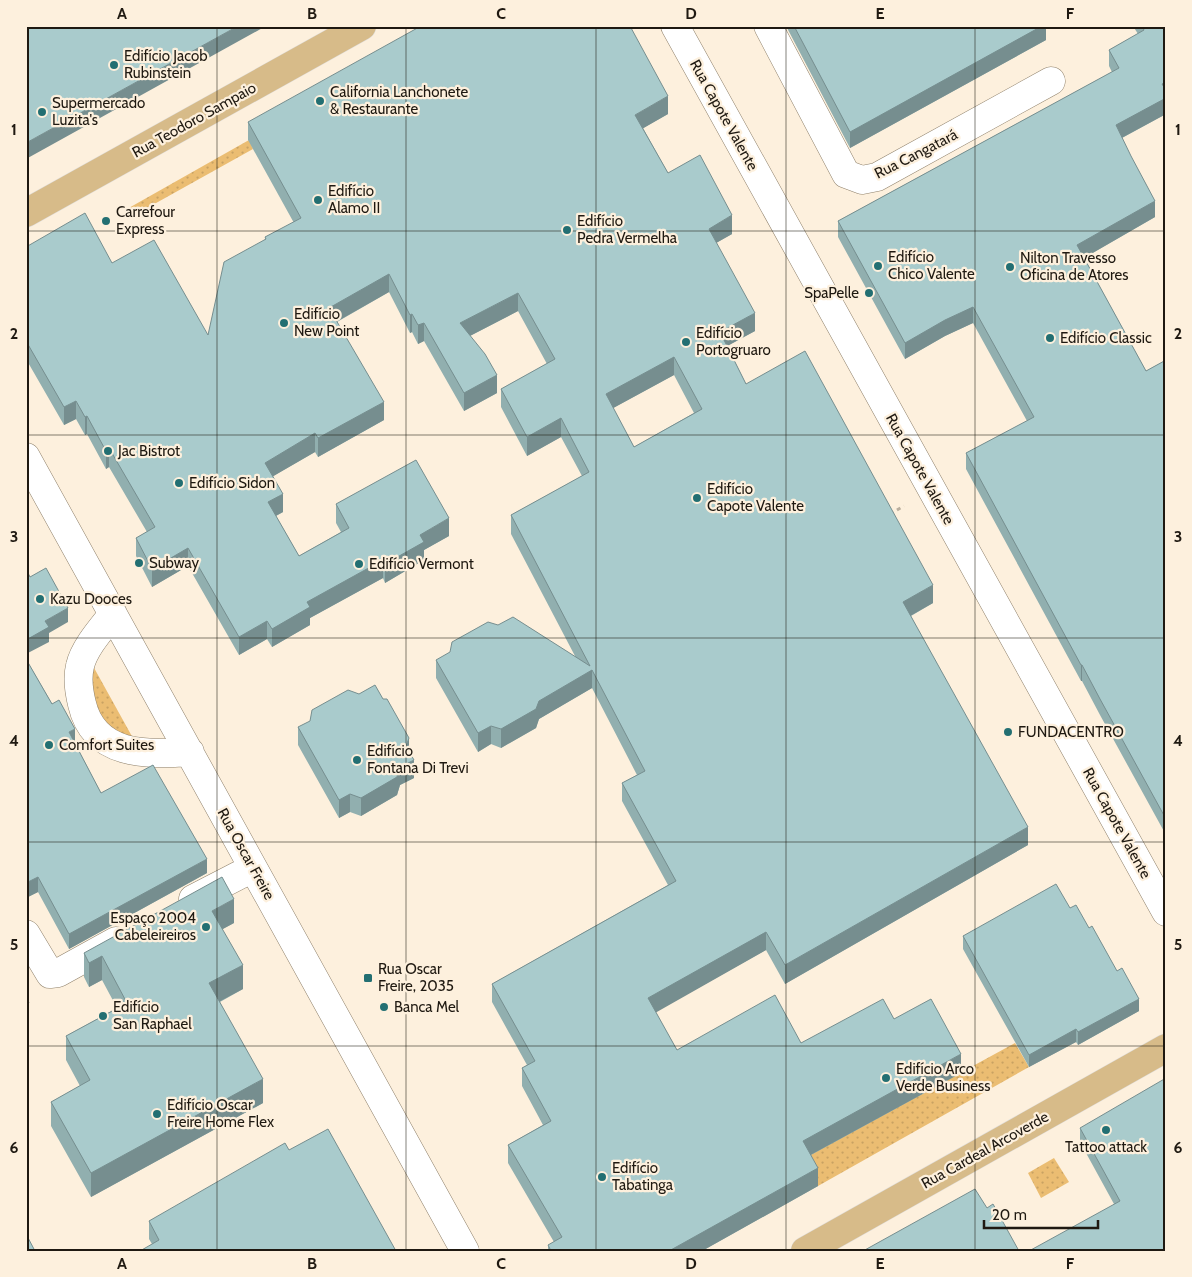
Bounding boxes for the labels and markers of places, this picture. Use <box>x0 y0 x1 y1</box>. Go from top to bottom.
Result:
place label: Edifício Jacob Rubinstein <box>124 47 208 82</box>
marker: Edifício Jacob Rubinstein <box>108 59 120 71</box>
place label: California Lanchonete & Restaurante <box>330 83 468 118</box>
place label: Supermercado Luzita's <box>52 94 145 129</box>
marker: California Lanchonete & Restaurante <box>314 95 326 107</box>
marker: Supermercado Luzita's <box>36 106 48 118</box>
place label: Edifício Alamo II <box>328 182 380 217</box>
marker: Edifício Alamo II <box>312 194 324 206</box>
place label: Carrefour Express <box>116 203 175 238</box>
place label: Edifício Pedra Vermelha <box>577 212 678 247</box>
marker: Carrefour Express <box>100 215 112 227</box>
marker: Edifício Pedra Vermelha <box>561 224 573 236</box>
place label: Edifício Chico Valente <box>888 248 975 283</box>
place label: Nilton Travesso Oficina de Atores <box>1020 249 1128 284</box>
marker: Edifício Chico Valente <box>872 260 884 272</box>
marker: Nilton Travesso Oficina de Atores <box>1004 261 1016 273</box>
place label: SpaPelle <box>804 284 859 302</box>
marker: SpaPelle <box>863 287 875 299</box>
place label: Edifício New Point <box>294 305 359 340</box>
marker: Edifício New Point <box>278 317 290 329</box>
place label: Edifício Portogruaro <box>696 324 771 359</box>
place label: Edifício Classic <box>1060 329 1152 347</box>
marker: Edifício Classic <box>1044 332 1056 344</box>
marker: Edifício Portogruaro <box>680 336 692 348</box>
place label: Jac Bistrot <box>117 442 180 460</box>
marker: Jac Bistrot <box>102 445 114 457</box>
place label: Edifício Sidon <box>189 474 275 492</box>
marker: Edifício Sidon <box>173 477 185 489</box>
place label: Edifício Capote Valente <box>707 480 804 515</box>
marker: Edifício Capote Valente <box>691 492 703 504</box>
place label: Subway <box>149 554 199 572</box>
place label: Edifício Vermont <box>369 555 474 573</box>
marker: Subway <box>133 557 145 569</box>
marker: Edifício Vermont <box>353 558 365 570</box>
place label: Kazu Dooces <box>50 590 132 608</box>
marker: Kazu Dooces <box>34 593 46 605</box>
place label: FUNDACENTRO <box>1018 723 1124 741</box>
marker: FUNDACENTRO <box>1002 726 1014 738</box>
place label: Comfort Suites <box>59 736 154 754</box>
marker: Comfort Suites <box>43 739 55 751</box>
place label: Edifício Fontana Di Trevi <box>367 742 469 777</box>
marker: Edifício Fontana Di Trevi <box>351 754 363 766</box>
place label: Espaço 2004 Cabeleireiros <box>110 909 196 944</box>
marker: Espaço 2004 Cabeleireiros <box>200 921 212 933</box>
place label: Rua Oscar Freire, 2035 <box>378 960 454 995</box>
marker: Rua Oscar Freire, 2035 <box>362 972 374 984</box>
place label: Edifício San Raphael <box>113 998 192 1033</box>
place label: Banca Mel <box>394 998 460 1016</box>
marker: Banca Mel <box>378 1001 390 1013</box>
marker: Edifício San Raphael <box>97 1010 109 1022</box>
place label: Edifício Arco Verde Business <box>896 1060 990 1095</box>
marker: Edifício Arco Verde Business <box>880 1072 892 1084</box>
place label: Edifício Oscar Freire Home Flex <box>167 1096 274 1131</box>
marker: Edifício Oscar Freire Home Flex <box>151 1108 163 1120</box>
marker: Tattoo attack <box>1100 1124 1112 1136</box>
place label: Tattoo attack <box>1065 1138 1147 1156</box>
place label: Edifício Tabatinga <box>612 1159 674 1194</box>
marker: Edifício Tabatinga <box>596 1171 608 1183</box>

